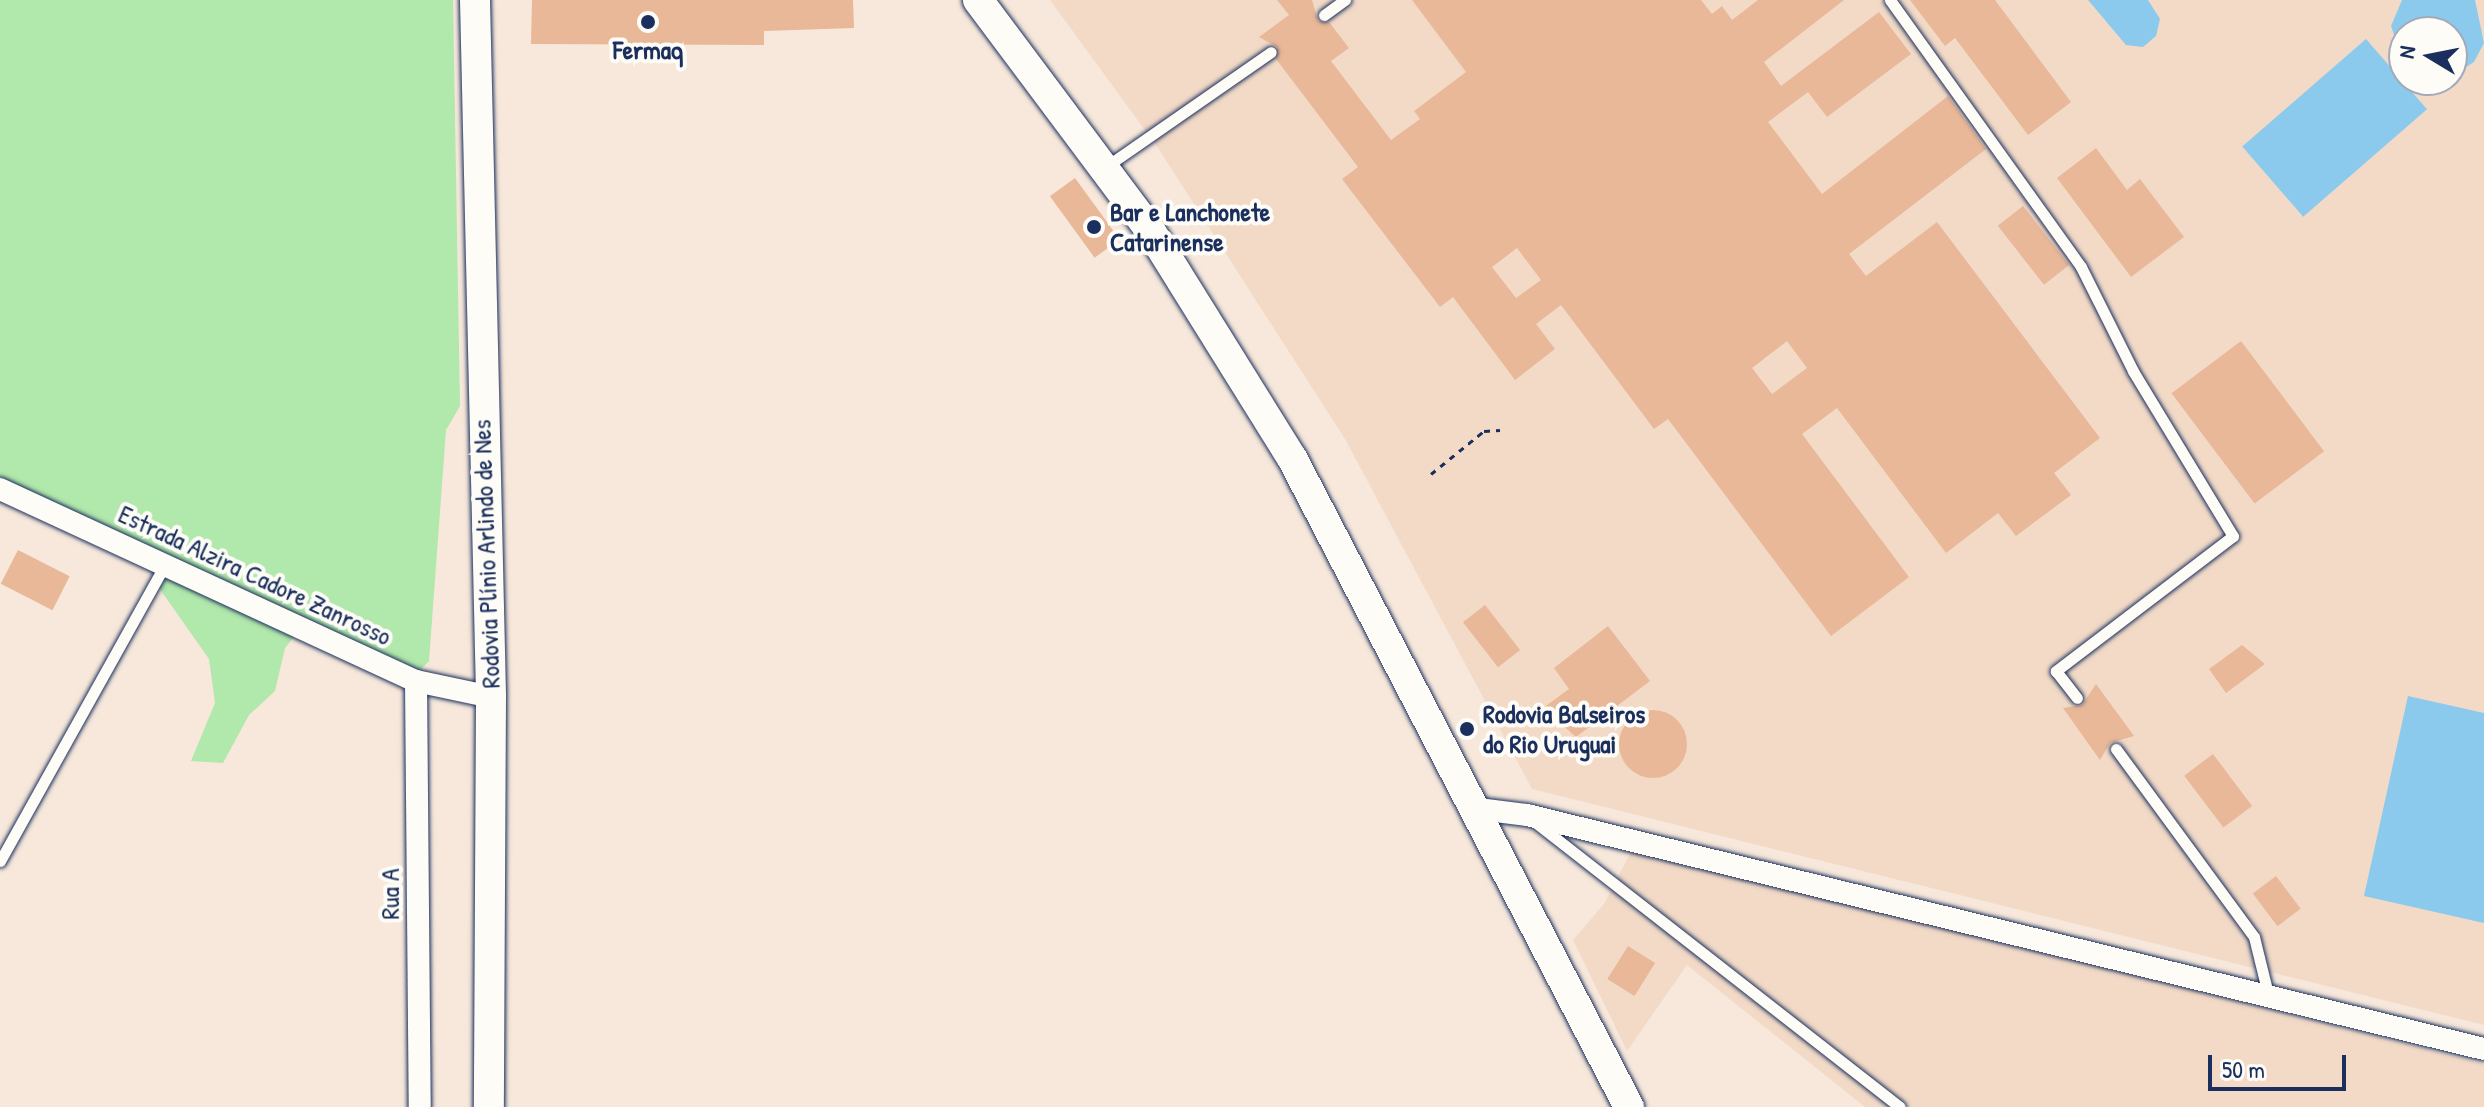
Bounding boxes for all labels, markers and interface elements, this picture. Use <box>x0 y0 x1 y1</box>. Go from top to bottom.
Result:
marker: Fermaq <box>639 13 657 31</box>
north arrow <box>2388 16 2468 96</box>
place label: Fermaq <box>613 34 683 66</box>
text: N <box>2391 44 2422 61</box>
place label: Bar e Lanchonete Catarinense <box>1110 196 1270 258</box>
marker: Bar e Lanchonete Catarinense <box>1085 218 1103 236</box>
street label: Rodovia Plínio Arlindo de Nes <box>466 419 506 689</box>
street label: Estrada Alzira Cadore Zanrosso <box>114 498 396 652</box>
place label: Rodovia Balseiros do Rio Uruguai <box>1483 698 1645 760</box>
marker: Rodovia Balseiros do Rio Uruguai <box>1458 720 1476 738</box>
street label: Rua A <box>374 868 406 920</box>
scale bar <box>2212 1039 2350 1089</box>
text: 50 m <box>2222 1053 2265 1085</box>

